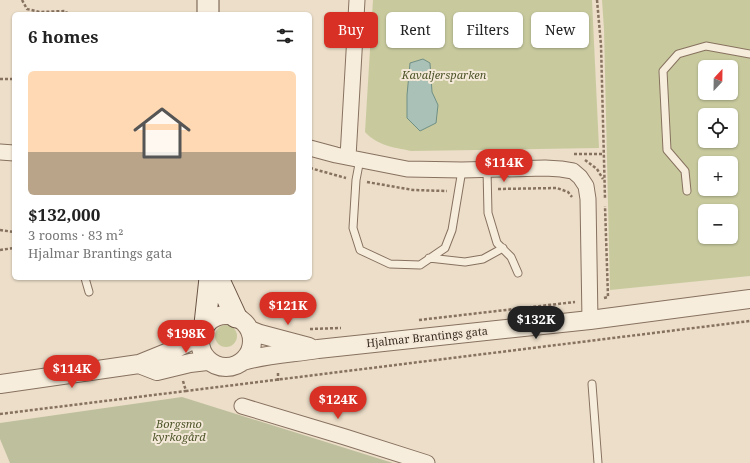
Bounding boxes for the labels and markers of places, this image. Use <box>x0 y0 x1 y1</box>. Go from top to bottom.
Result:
pin: $114K <box>476 149 532 183</box>
pin: $121K <box>260 292 316 326</box>
pin: $132K <box>508 306 564 340</box>
pin: $198K <box>158 320 214 354</box>
pin: $114K <box>44 355 100 389</box>
pin: $124K <box>310 386 366 420</box>

